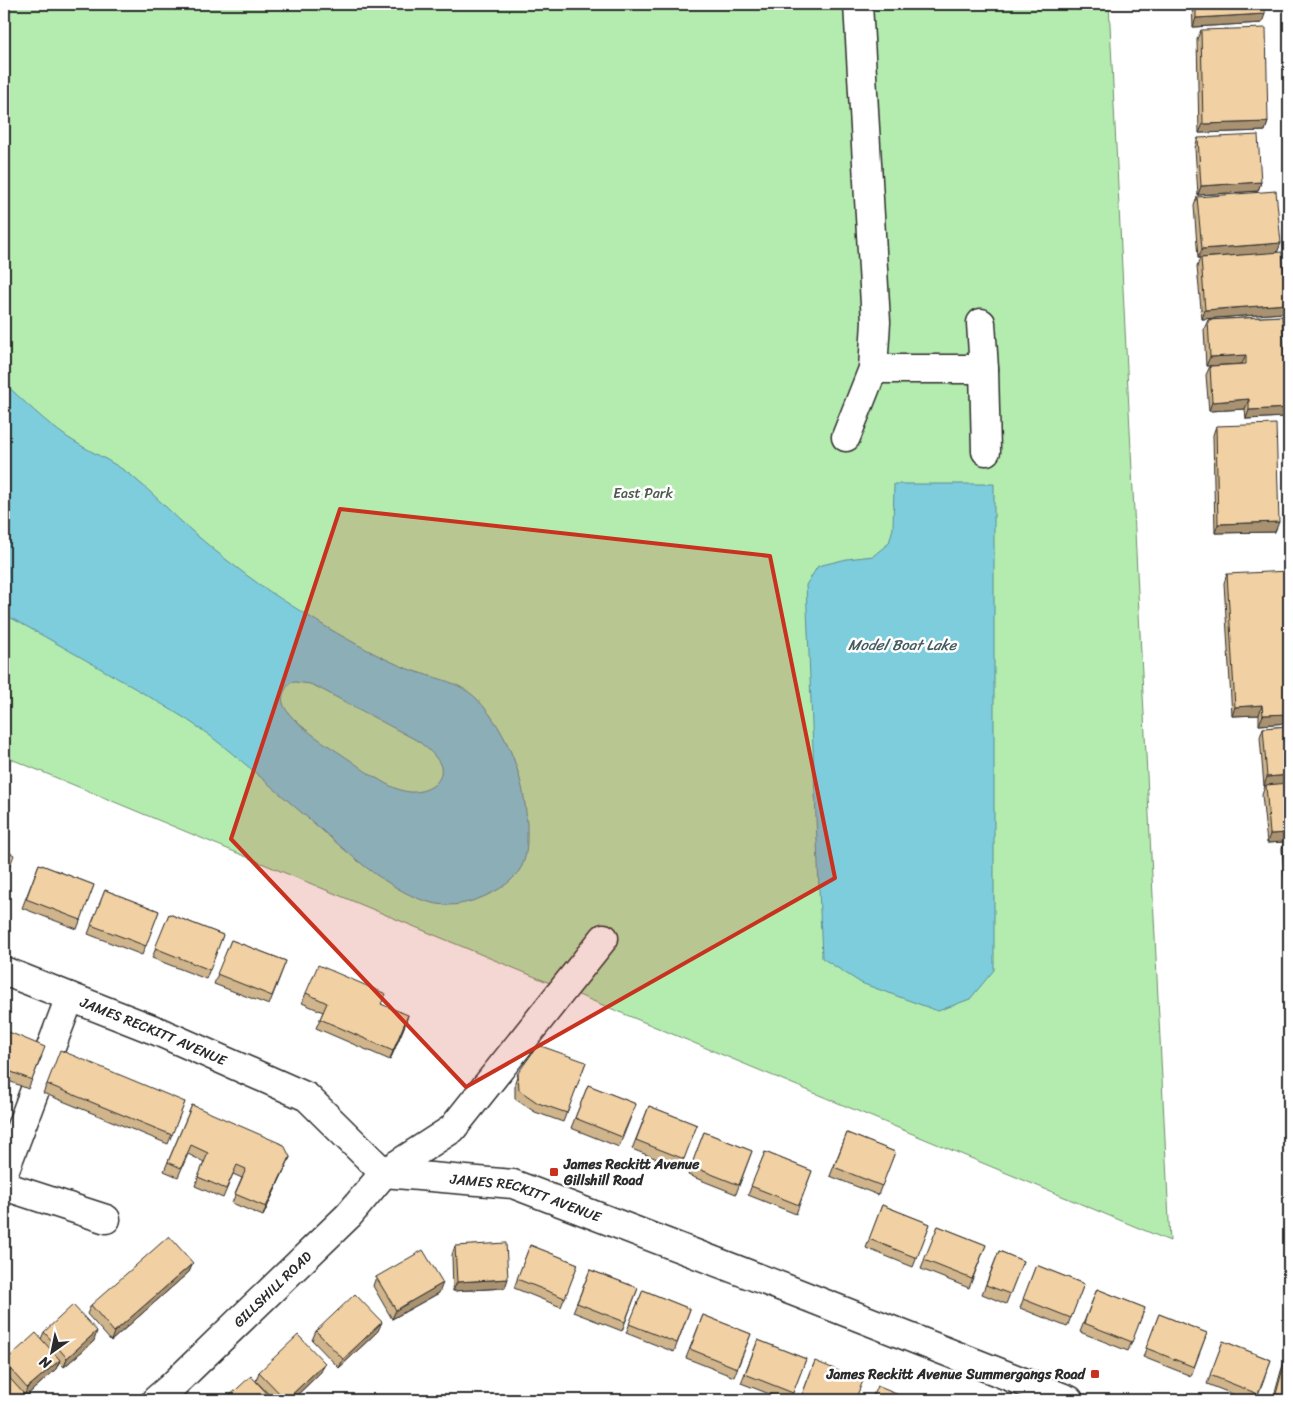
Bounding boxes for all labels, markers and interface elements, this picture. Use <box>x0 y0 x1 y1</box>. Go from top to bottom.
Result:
park label: East Park <box>613 481 673 506</box>
water label: Model Boat Lake <box>848 632 958 658</box>
street label: JAMES RECKITT AVENUE <box>76 989 232 1073</box>
place label: James Reckitt Avenue Gillshill Road <box>563 1152 700 1193</box>
street label: JAMES RECKITT AVENUE <box>448 1166 606 1230</box>
marker: James Reckitt Avenue Gillshill Road <box>548 1166 560 1178</box>
street label: GILLSHILL ROAD <box>227 1244 318 1333</box>
north arrow <box>28 1326 78 1376</box>
text: N <box>34 1349 57 1376</box>
place label: James Reckitt Avenue Summergangs Road <box>826 1362 1087 1387</box>
marker: James Reckitt Avenue Summergangs Road <box>1089 1368 1101 1380</box>

